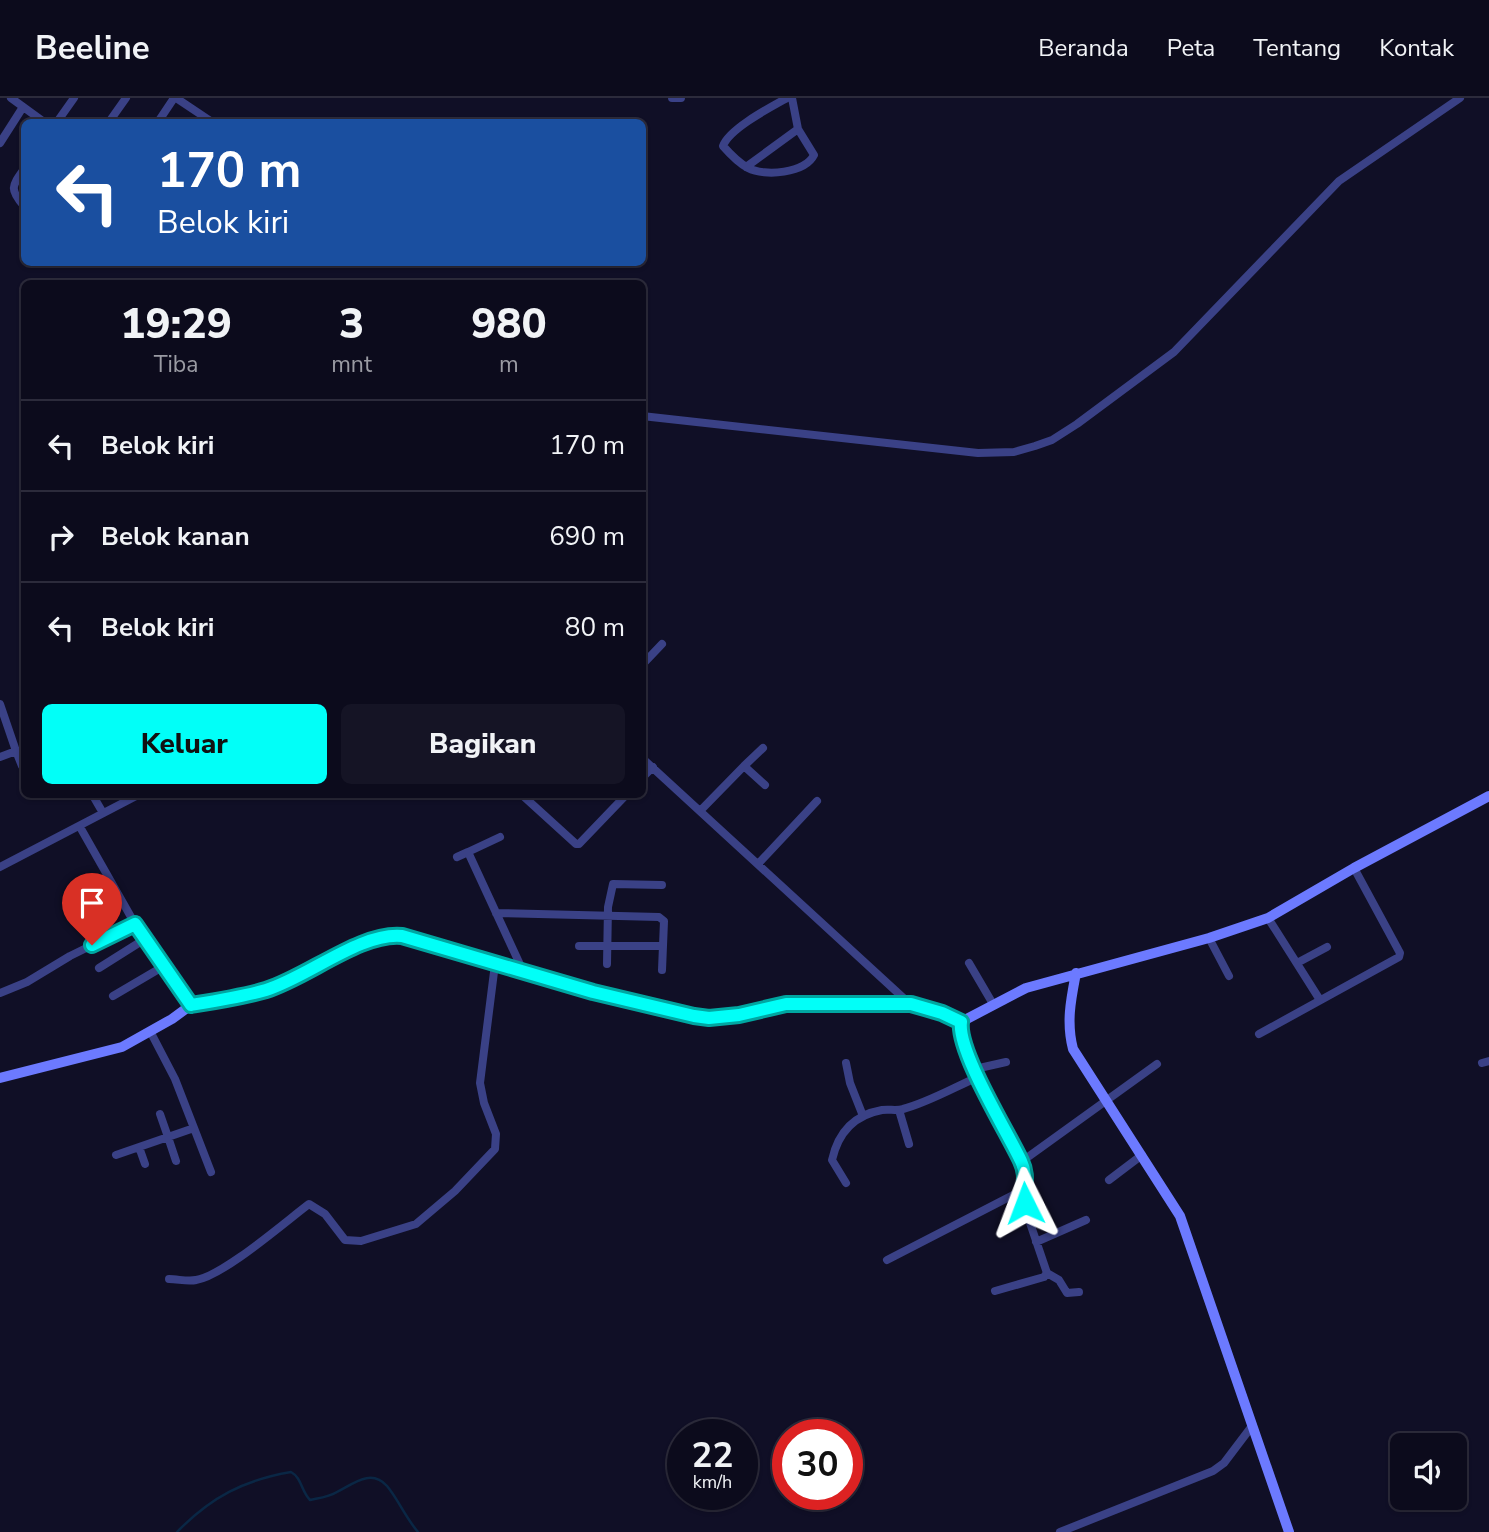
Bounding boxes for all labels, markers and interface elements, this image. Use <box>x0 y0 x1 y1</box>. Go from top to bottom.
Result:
text: Beeline <box>35 26 150 71</box>
text: Beranda <box>1038 32 1129 64</box>
text: Peta <box>1167 32 1215 64</box>
text: Tentang <box>1253 32 1341 64</box>
text: Kontak <box>1379 32 1454 64</box>
text: 170 m <box>157 137 301 204</box>
icon: left <box>42 147 133 238</box>
text: Belok kiri <box>157 201 289 244</box>
text: 19:29 <box>120 296 232 353</box>
text: 3 <box>339 296 364 353</box>
text: 980 <box>471 296 547 353</box>
text: Tiba <box>154 349 198 380</box>
text: mnt <box>331 349 372 380</box>
text: m <box>499 349 519 380</box>
icon: left <box>42 427 80 465</box>
text: Belok kiri <box>101 428 214 463</box>
text: 170 m <box>549 428 625 463</box>
icon: right <box>42 518 80 556</box>
text: Belok kanan <box>101 519 250 554</box>
text: 690 m <box>549 519 625 554</box>
icon: left <box>42 609 80 647</box>
text: Belok kiri <box>101 610 214 645</box>
text: 80 m <box>565 610 625 645</box>
button: Keluar <box>42 704 327 784</box>
button: Bagikan <box>341 704 625 784</box>
pin <box>62 873 122 945</box>
icon: arrive <box>73 884 111 922</box>
position arrow <box>988 1166 1062 1240</box>
speed limit sign: 30 <box>772 1419 863 1510</box>
text: 22 <box>691 1432 734 1479</box>
map controls <box>1390 1433 1467 1510</box>
button: sound <box>1390 1433 1467 1510</box>
text: km/h <box>693 1470 732 1494</box>

